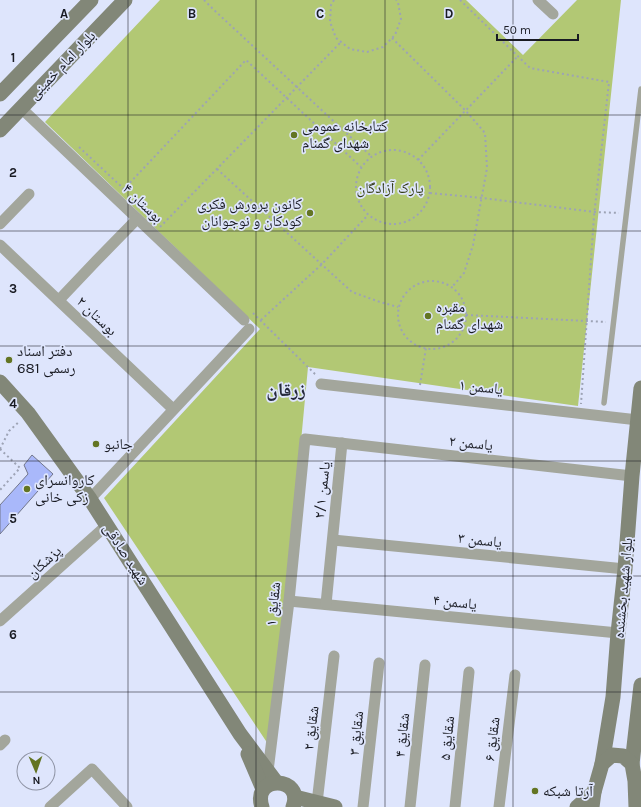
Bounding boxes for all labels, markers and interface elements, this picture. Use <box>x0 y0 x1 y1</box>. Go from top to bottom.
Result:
text: A <box>60 6 68 21</box>
text: B <box>188 6 196 21</box>
text: C <box>316 6 324 21</box>
text: D <box>445 6 454 21</box>
scale bar <box>497 16 578 42</box>
text: 50 m <box>503 23 531 37</box>
street label: بلوار امام خمینی <box>25 27 100 104</box>
text: 1 <box>11 50 15 65</box>
place label: کتابخانه عمومی شهدای گمنام <box>302 117 388 153</box>
marker: کتابخانه عمومی شهدای گمنام <box>289 130 299 140</box>
text: 2 <box>9 165 17 180</box>
street label: بوستان ۴ <box>118 179 167 227</box>
park label: پارک آزادگان <box>356 179 424 198</box>
place label: کانون پرورش فکری کودکان و نوجوانان <box>197 195 302 231</box>
marker: کانون پرورش فکری کودکان و نوجوانان <box>305 208 315 218</box>
text: 3 <box>9 281 17 296</box>
street label: بوستان ۲ <box>72 292 121 340</box>
place label: مقبره شهدای گمنام <box>436 298 503 334</box>
marker: مقبره شهدای گمنام <box>423 311 433 321</box>
place label: دفتر اسناد رسمی 681 <box>17 342 76 378</box>
marker: دفتر اسناد رسمی 681 <box>4 355 14 365</box>
street label: یاسمن ۱ <box>458 376 504 399</box>
district label: زرقان <box>266 379 306 401</box>
text: 4 <box>9 396 17 411</box>
street label: یاسمن ۲ <box>448 432 494 455</box>
place label: جانبو <box>104 435 133 453</box>
marker: جانبو <box>91 439 101 449</box>
street label: یاسمن ۲/۱ <box>310 460 335 520</box>
place label: کاروانسرای زکی خانی <box>35 471 94 507</box>
marker: کاروانسرای زکی خانی <box>22 484 32 494</box>
text: 5 <box>9 511 17 526</box>
street label: شهید صادقی <box>99 520 153 589</box>
street label: یاسمن ۳ <box>457 529 503 552</box>
street label: بلوار شهید بخشنده <box>610 537 636 639</box>
street label: پزشکان <box>23 542 66 583</box>
street label: شقایق ۱ <box>262 581 285 627</box>
street label: یاسمن ۴ <box>432 591 478 614</box>
text: 6 <box>9 627 17 642</box>
street label: شقایق ۲ <box>299 705 324 751</box>
street label: شقایق ۳ <box>345 710 368 756</box>
street label: شقایق ۴ <box>391 712 414 758</box>
street label: شقایق ۵ <box>436 715 459 761</box>
street label: شقایق ۶ <box>480 716 505 762</box>
north arrow <box>16 751 56 791</box>
text: N <box>32 774 41 787</box>
place label: آرتا شبکه <box>543 782 594 800</box>
marker: آرتا شبکه <box>530 786 540 796</box>

